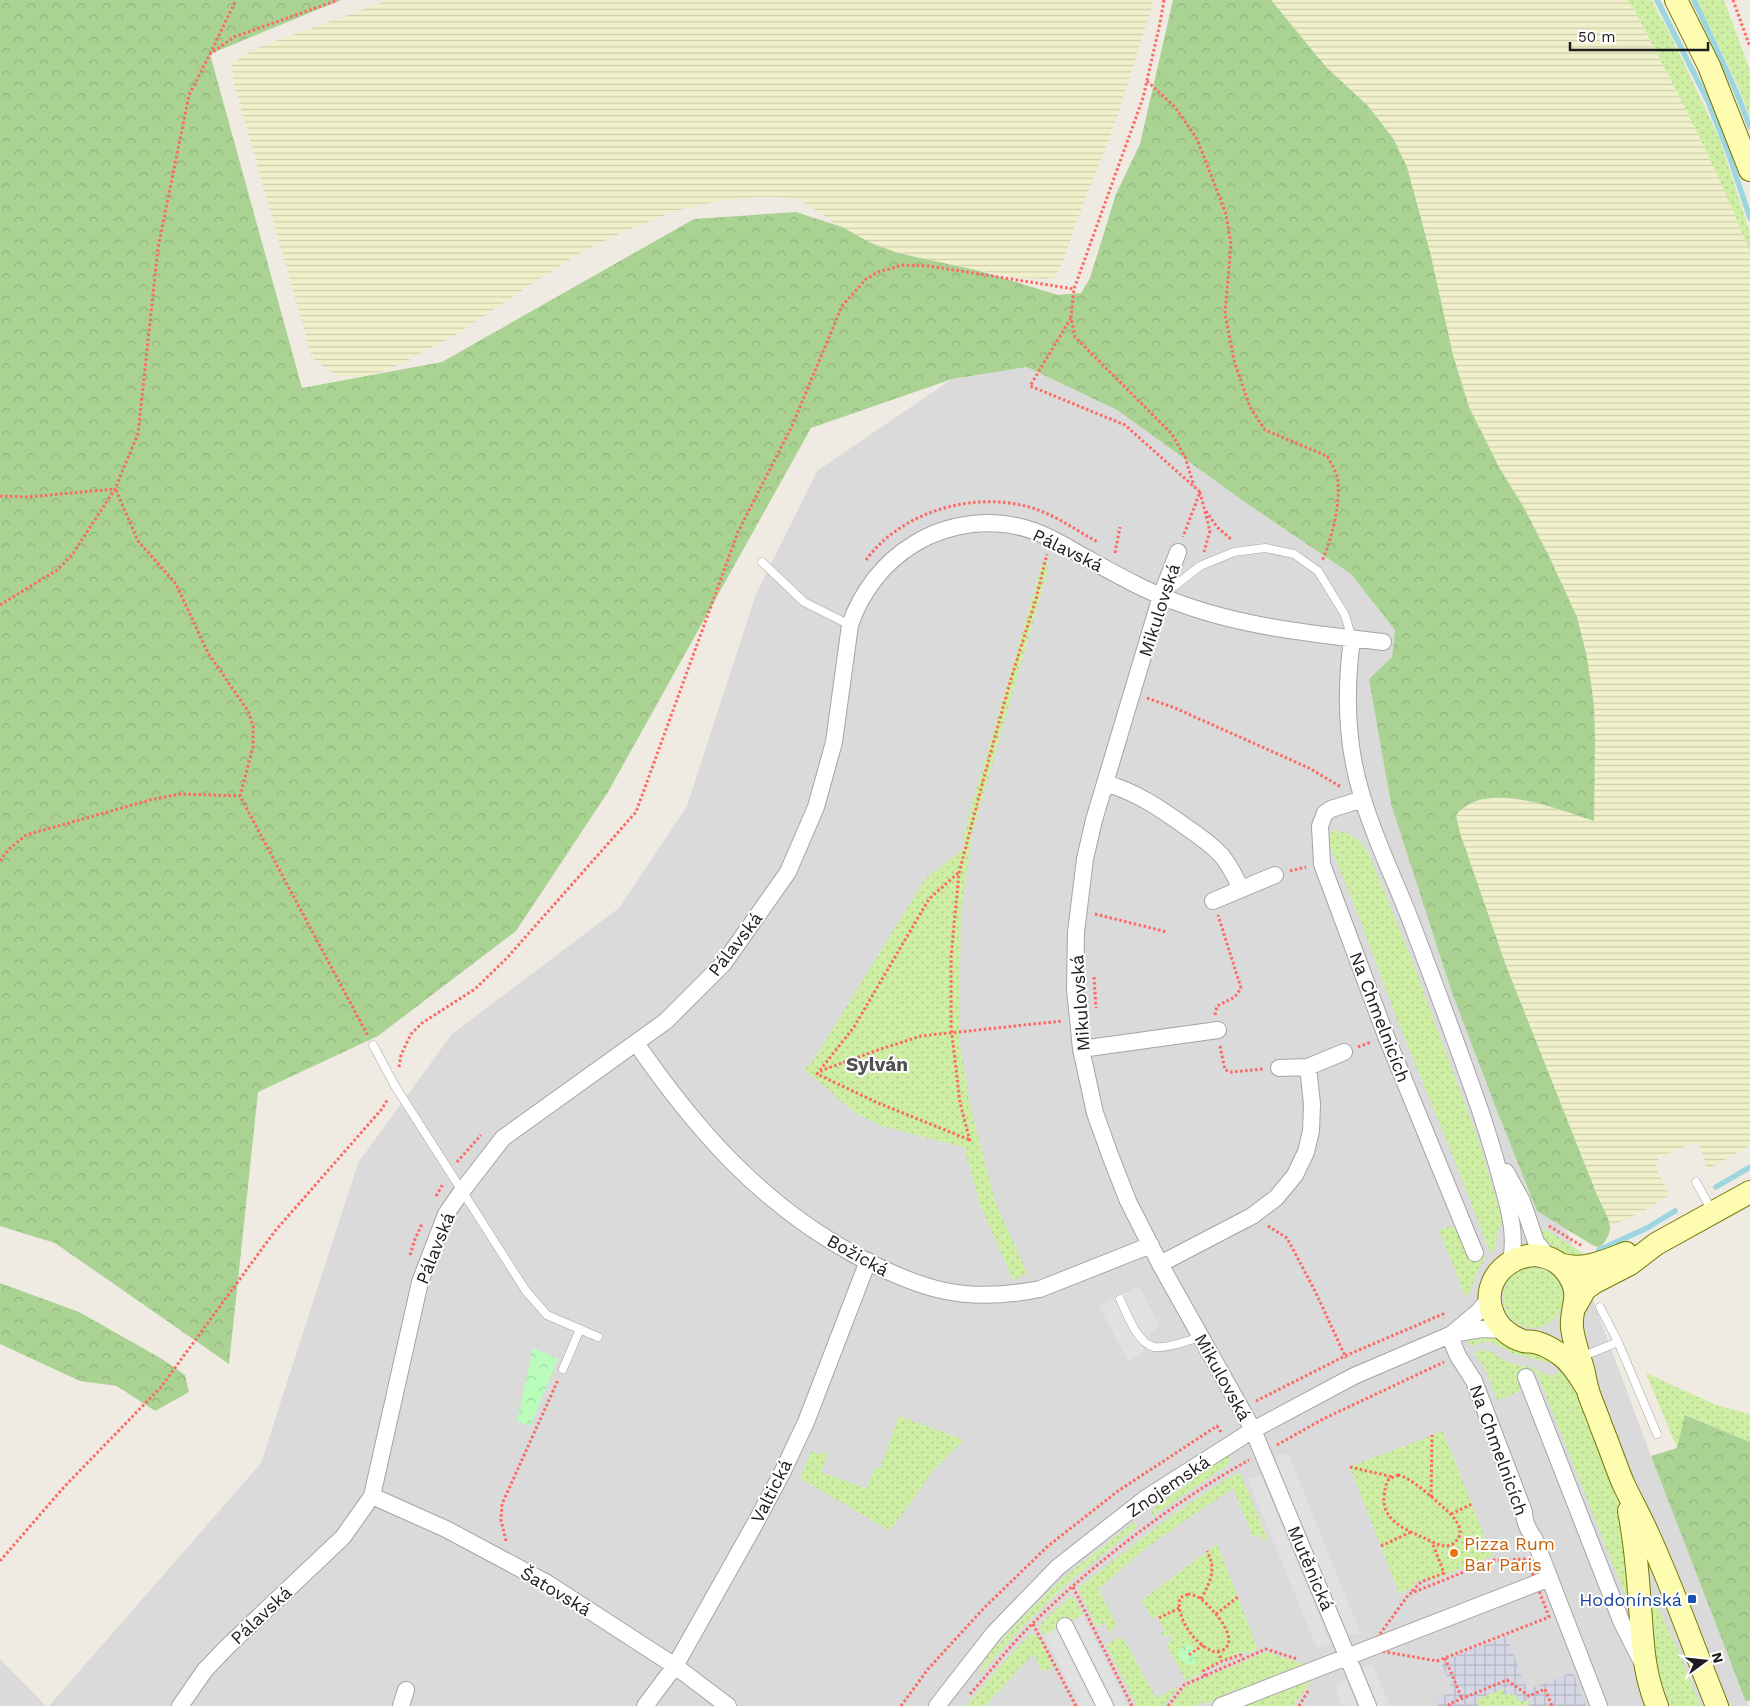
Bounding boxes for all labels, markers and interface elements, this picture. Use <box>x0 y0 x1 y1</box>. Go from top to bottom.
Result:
scale bar <box>1570 20 1708 52</box>
text: 50 m <box>1578 28 1615 46</box>
street label: Pálavská <box>1030 524 1106 576</box>
street label: Mikulovská <box>1134 561 1184 659</box>
street label: Pálavská <box>704 908 766 980</box>
street label: Na Chmelnicích <box>1346 949 1414 1085</box>
street label: Mikulovská <box>1066 954 1094 1052</box>
district label: Sylván <box>846 1053 908 1076</box>
street label: Pálavská <box>411 1209 459 1287</box>
street label: Božická <box>824 1230 892 1280</box>
street label: Mikulovská <box>1190 1330 1256 1424</box>
street label: Na Chmelnicích <box>1466 1382 1532 1518</box>
street label: Znojemská <box>1123 1451 1213 1521</box>
street label: Valtická <box>746 1456 796 1526</box>
street label: Mutěnická <box>1284 1522 1338 1614</box>
place label: Pizza Rum Bar Paris <box>1464 1533 1555 1575</box>
marker: Pizza Rum Bar Paris <box>1448 1547 1460 1559</box>
street label: Šatovská <box>517 1562 595 1620</box>
street label: Pálavská <box>226 1582 296 1648</box>
place label: Hodonínská <box>1579 1589 1682 1610</box>
marker: Hodonínská <box>1686 1593 1698 1605</box>
north arrow <box>1680 1636 1730 1686</box>
text: N <box>1708 1651 1727 1665</box>

